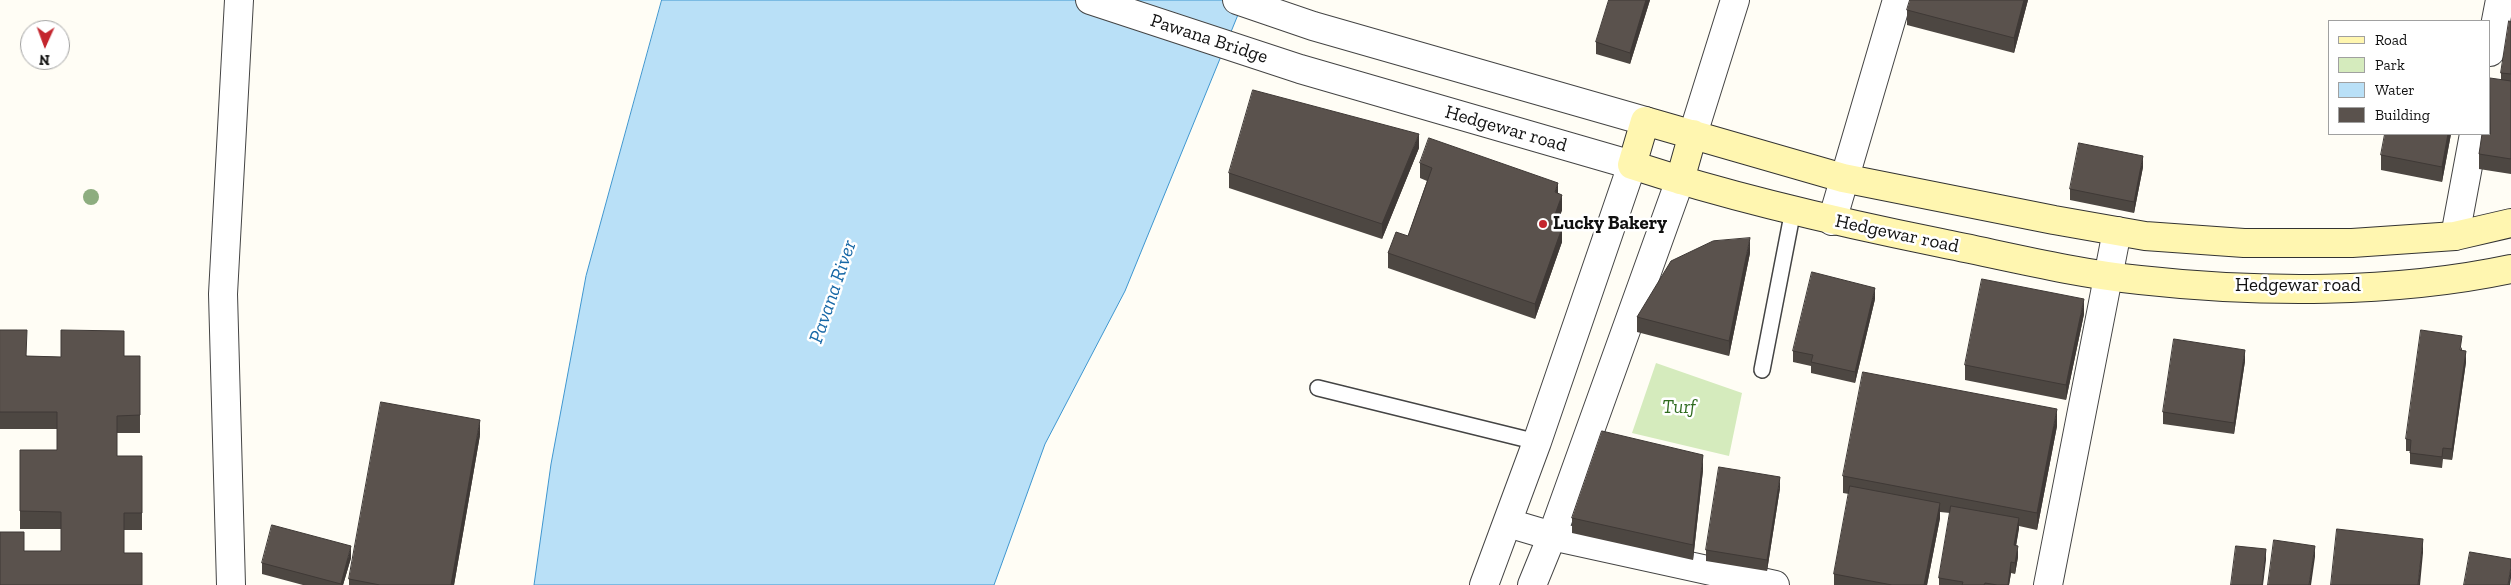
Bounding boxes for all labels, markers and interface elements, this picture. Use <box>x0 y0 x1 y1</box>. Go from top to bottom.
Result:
street label: Pawana Bridge <box>1147 9 1271 69</box>
north arrow <box>20 20 70 70</box>
legend <box>2328 20 2491 135</box>
text: Road <box>2375 31 2407 49</box>
text: N <box>39 51 50 68</box>
text: Park <box>2375 56 2405 74</box>
text: Water <box>2375 81 2415 99</box>
street label: Hedgewar road <box>1442 101 1570 157</box>
text: Building <box>2375 106 2430 124</box>
street label: Hedgewar road <box>1833 210 1961 258</box>
place label: Lucky Bakery <box>1553 213 1667 235</box>
marker: Lucky Bakery <box>1537 218 1549 230</box>
water label: Pavana River <box>804 237 862 347</box>
street label: Hedgewar road <box>2235 275 2361 297</box>
park label: Turf <box>1662 397 1696 419</box>

